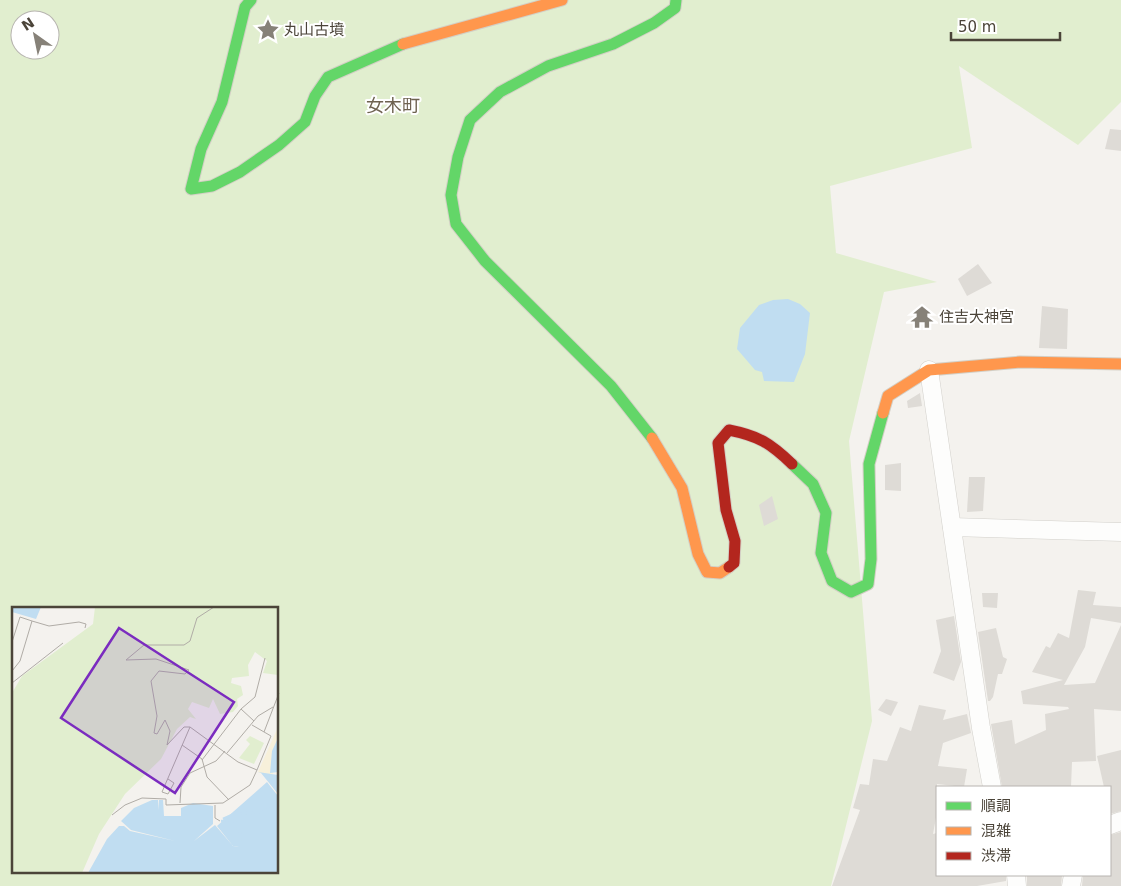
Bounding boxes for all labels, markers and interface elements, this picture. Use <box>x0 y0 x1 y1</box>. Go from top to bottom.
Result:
north arrow <box>10 10 60 60</box>
scale bar <box>951 10 1060 42</box>
text: N <box>19 14 37 34</box>
place icon: 丸山古墳 <box>255 17 281 43</box>
text: 50 m <box>958 18 996 36</box>
place label: 丸山古墳 <box>284 21 344 39</box>
district label: 女木町 <box>366 95 420 116</box>
temple icon: 住吉大神宮 <box>909 304 935 330</box>
place label: 住吉大神宮 <box>939 308 1014 326</box>
inset map <box>12 607 279 874</box>
legend <box>936 786 1111 876</box>
text: 順調 <box>981 797 1011 815</box>
text: 混雑 <box>981 822 1011 840</box>
text: 渋滞 <box>981 847 1011 865</box>

